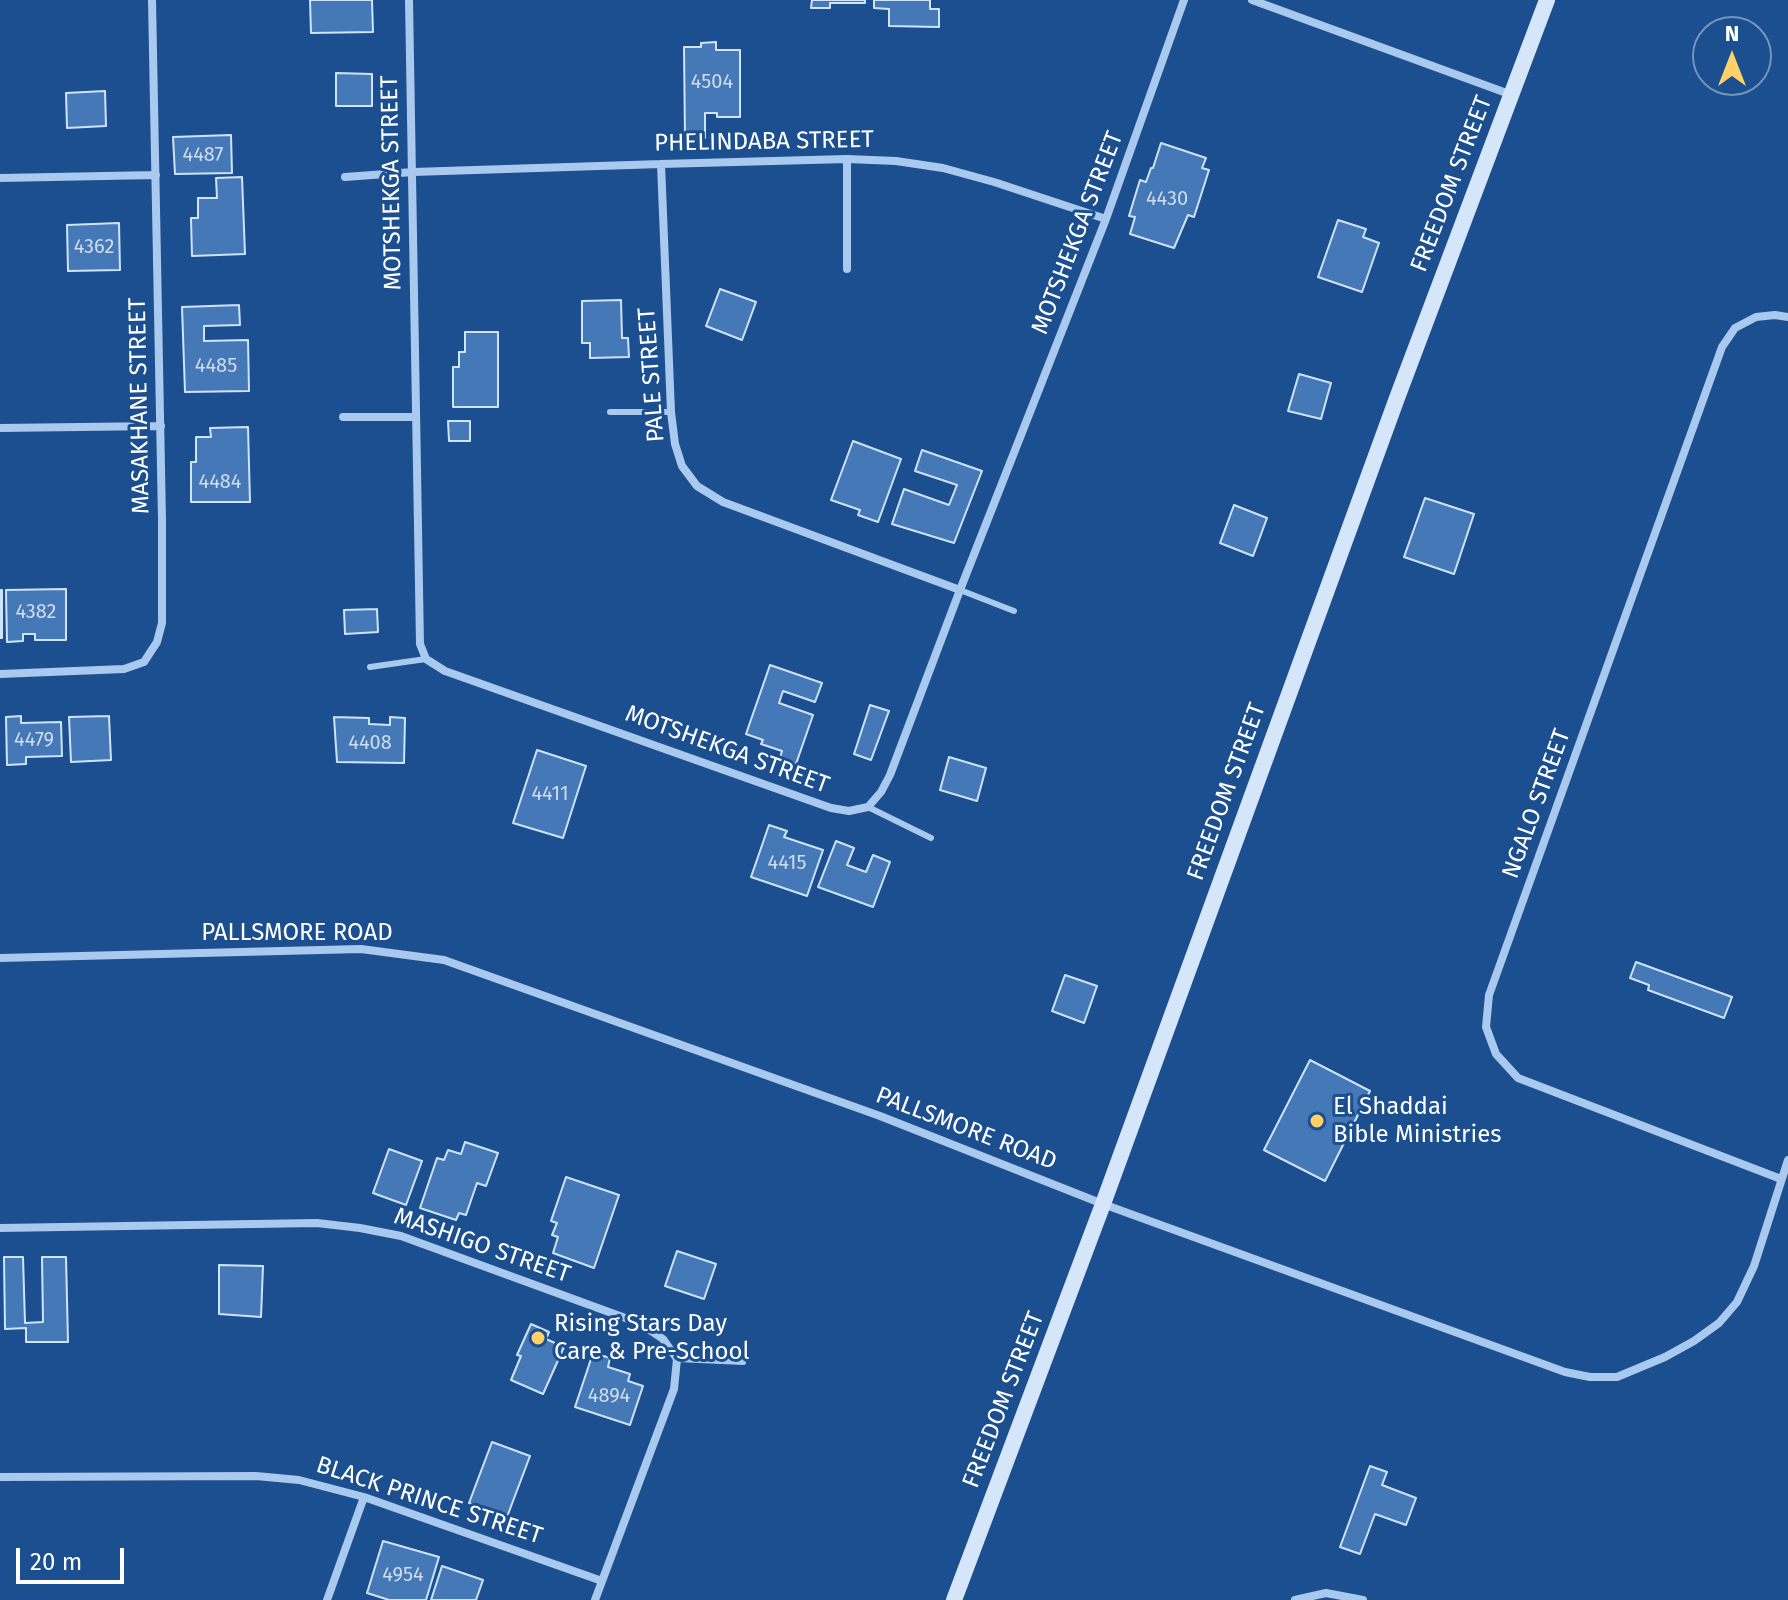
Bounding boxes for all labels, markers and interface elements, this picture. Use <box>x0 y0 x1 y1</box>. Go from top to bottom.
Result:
north arrow <box>1692 16 1772 96</box>
text: N <box>1725 20 1739 47</box>
house number: 4504 <box>691 70 733 94</box>
street label: MOTSHEKGA STREET <box>376 75 408 291</box>
street label: FREEDOM STREET <box>1405 92 1499 276</box>
street label: PHELINDABA STREET <box>654 126 874 158</box>
street label: MOTSHEKGA STREET <box>1026 127 1130 339</box>
house number: 4487 <box>183 143 223 167</box>
house number: 4430 <box>1146 187 1188 211</box>
house number: 4362 <box>74 235 114 259</box>
street label: MASAKHANE STREET <box>124 298 156 514</box>
street label: PALE STREET <box>633 307 671 443</box>
house number: 4485 <box>195 354 237 378</box>
house number: 4484 <box>199 470 241 494</box>
house number: 4382 <box>16 600 56 624</box>
street label: FREEDOM STREET <box>1182 699 1272 885</box>
street label: MOTSHEKGA STREET <box>621 700 833 800</box>
street label: NGALO STREET <box>1497 725 1577 883</box>
house number: 4479 <box>14 728 54 752</box>
house number: 4408 <box>348 731 392 755</box>
house number: 4411 <box>531 782 569 806</box>
house number: 4415 <box>768 851 806 875</box>
street label: PALLSMORE ROAD <box>201 919 393 947</box>
street label: PALLSMORE ROAD <box>872 1081 1060 1177</box>
place label: El Shaddai Bible Ministries <box>1333 1093 1501 1149</box>
marker: El Shaddai Bible Ministries <box>1308 1112 1326 1130</box>
street label: MASHIGO STREET <box>390 1202 574 1290</box>
street label: FREEDOM STREET <box>957 1308 1051 1492</box>
place label: Rising Stars Day Care & Pre-School <box>554 1310 750 1366</box>
marker: Rising Stars Day Care & Pre-School <box>529 1329 547 1347</box>
house number: 4894 <box>588 1384 630 1408</box>
street label: BLACK PRINCE STREET <box>312 1451 546 1551</box>
scale bar <box>20 1532 128 1582</box>
text: 20 m <box>30 1548 82 1576</box>
house number: 4954 <box>382 1563 424 1587</box>

